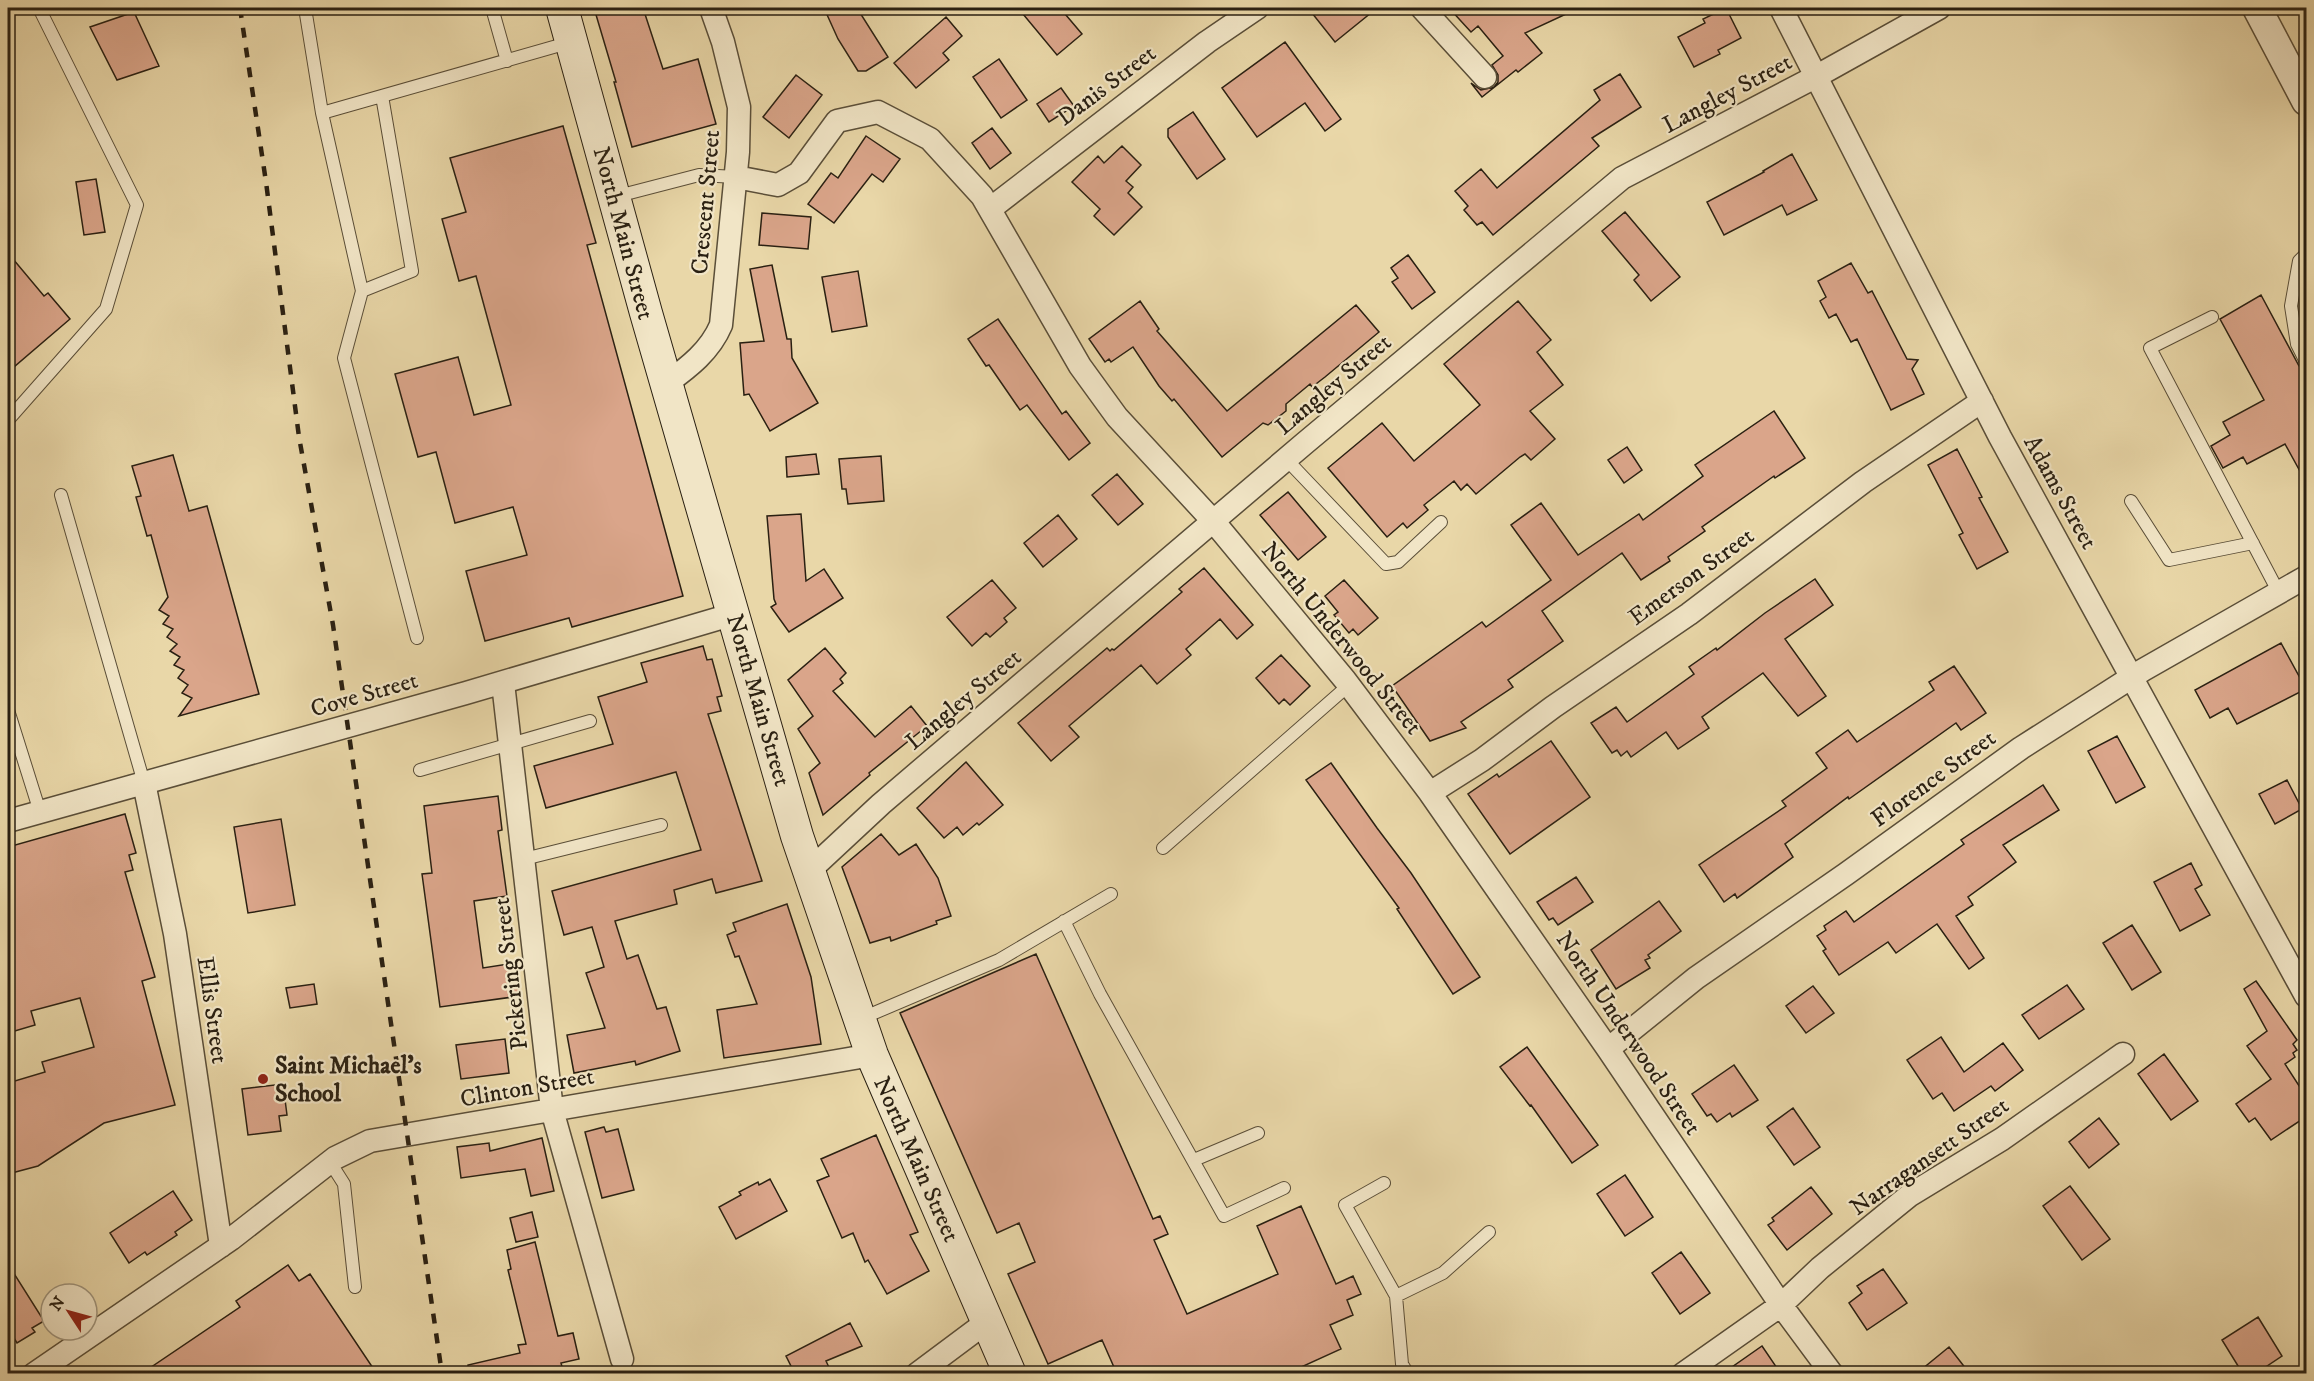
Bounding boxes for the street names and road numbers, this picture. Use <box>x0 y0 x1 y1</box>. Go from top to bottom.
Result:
street label: Danis Street <box>1051 39 1162 133</box>
street label: Langley Street <box>1658 47 1798 140</box>
street label: Crescent Street <box>685 128 727 276</box>
street label: North Main Street <box>586 143 661 323</box>
street label: Langley Street <box>1270 327 1398 442</box>
street label: Adams Street <box>2017 430 2104 555</box>
street label: Emerson Street <box>1623 521 1761 632</box>
street label: North Underwood Street <box>1254 536 1428 741</box>
street label: North Main Street <box>719 611 797 790</box>
street label: Langley Street <box>900 642 1028 757</box>
street label: Cove Street <box>307 665 422 725</box>
street label: Florence Street <box>1865 723 2002 834</box>
street label: Pickering Street <box>487 896 535 1052</box>
street label: North Underwood Street <box>1549 926 1708 1141</box>
street label: Ellis Street <box>190 955 234 1066</box>
street label: Clinton Street <box>458 1061 597 1115</box>
street label: North Main Street <box>866 1072 966 1247</box>
street label: Narragansett Street <box>1844 1091 2015 1223</box>

